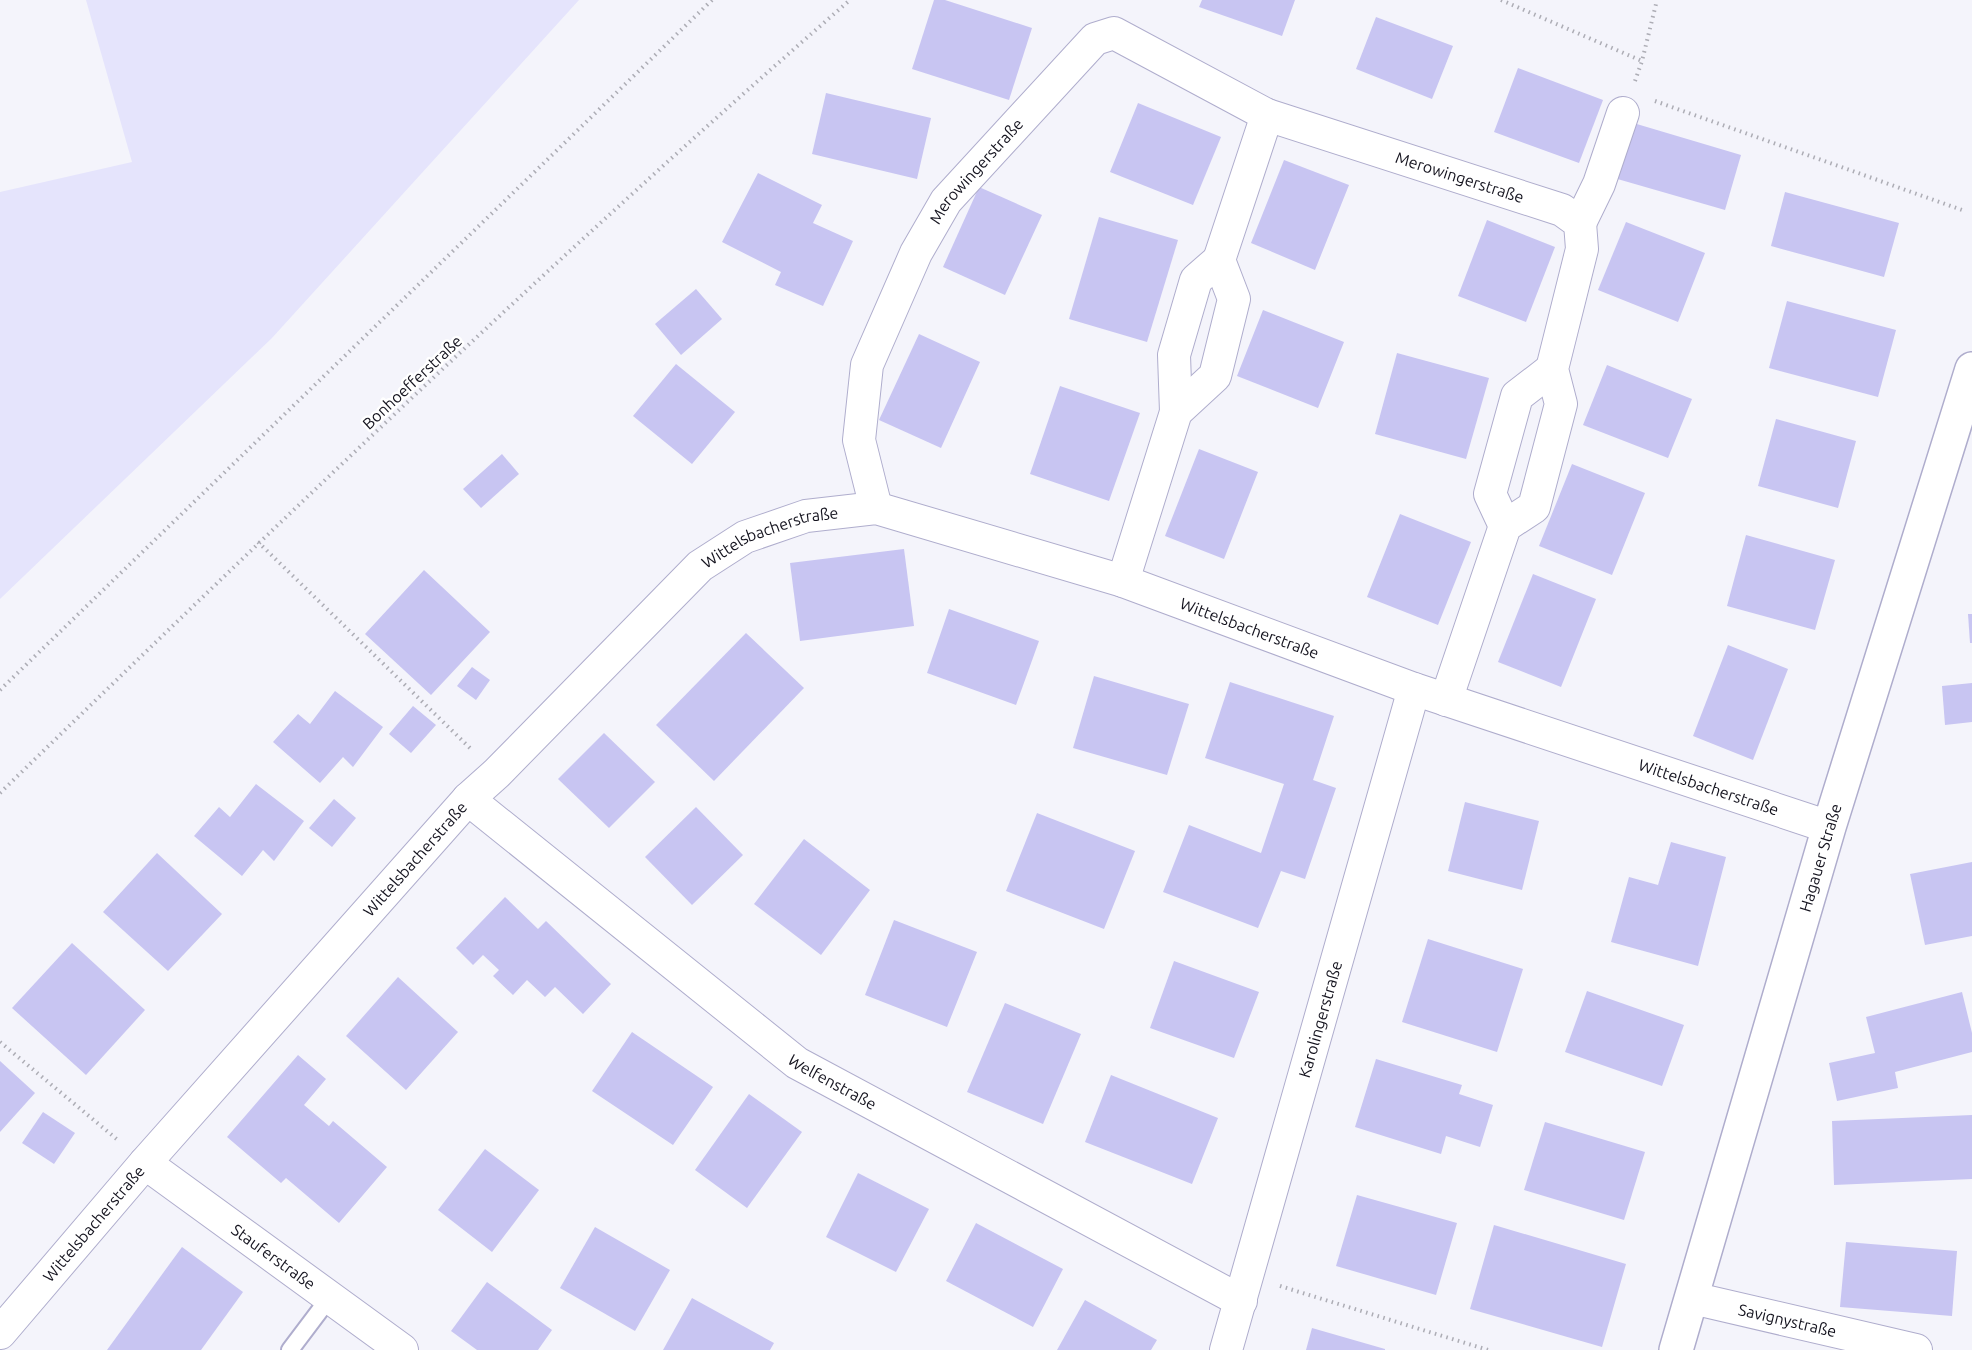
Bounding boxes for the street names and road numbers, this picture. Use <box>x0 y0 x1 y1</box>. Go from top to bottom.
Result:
street label: Merowingerstraße <box>926 115 1026 227</box>
street label: Merowingerstraße <box>1393 148 1526 206</box>
street label: Bonhoefferstraße <box>359 331 465 433</box>
street label: Wittelsbacherstraße <box>698 503 839 572</box>
street label: Wittelsbacherstraße <box>1178 594 1321 662</box>
street label: Wittelsbacherstraße <box>1636 755 1781 819</box>
street label: Wittelsbacherstraße <box>359 798 470 920</box>
street label: Hagauer Straße <box>1796 801 1845 914</box>
street label: Karolingerstraße <box>1295 959 1345 1080</box>
street label: Welfenstraße <box>785 1051 880 1113</box>
street label: Wittelsbacherstraße <box>39 1162 148 1285</box>
street label: Stauferstraße <box>228 1220 319 1293</box>
street label: Savignystraße <box>1737 1300 1838 1340</box>

